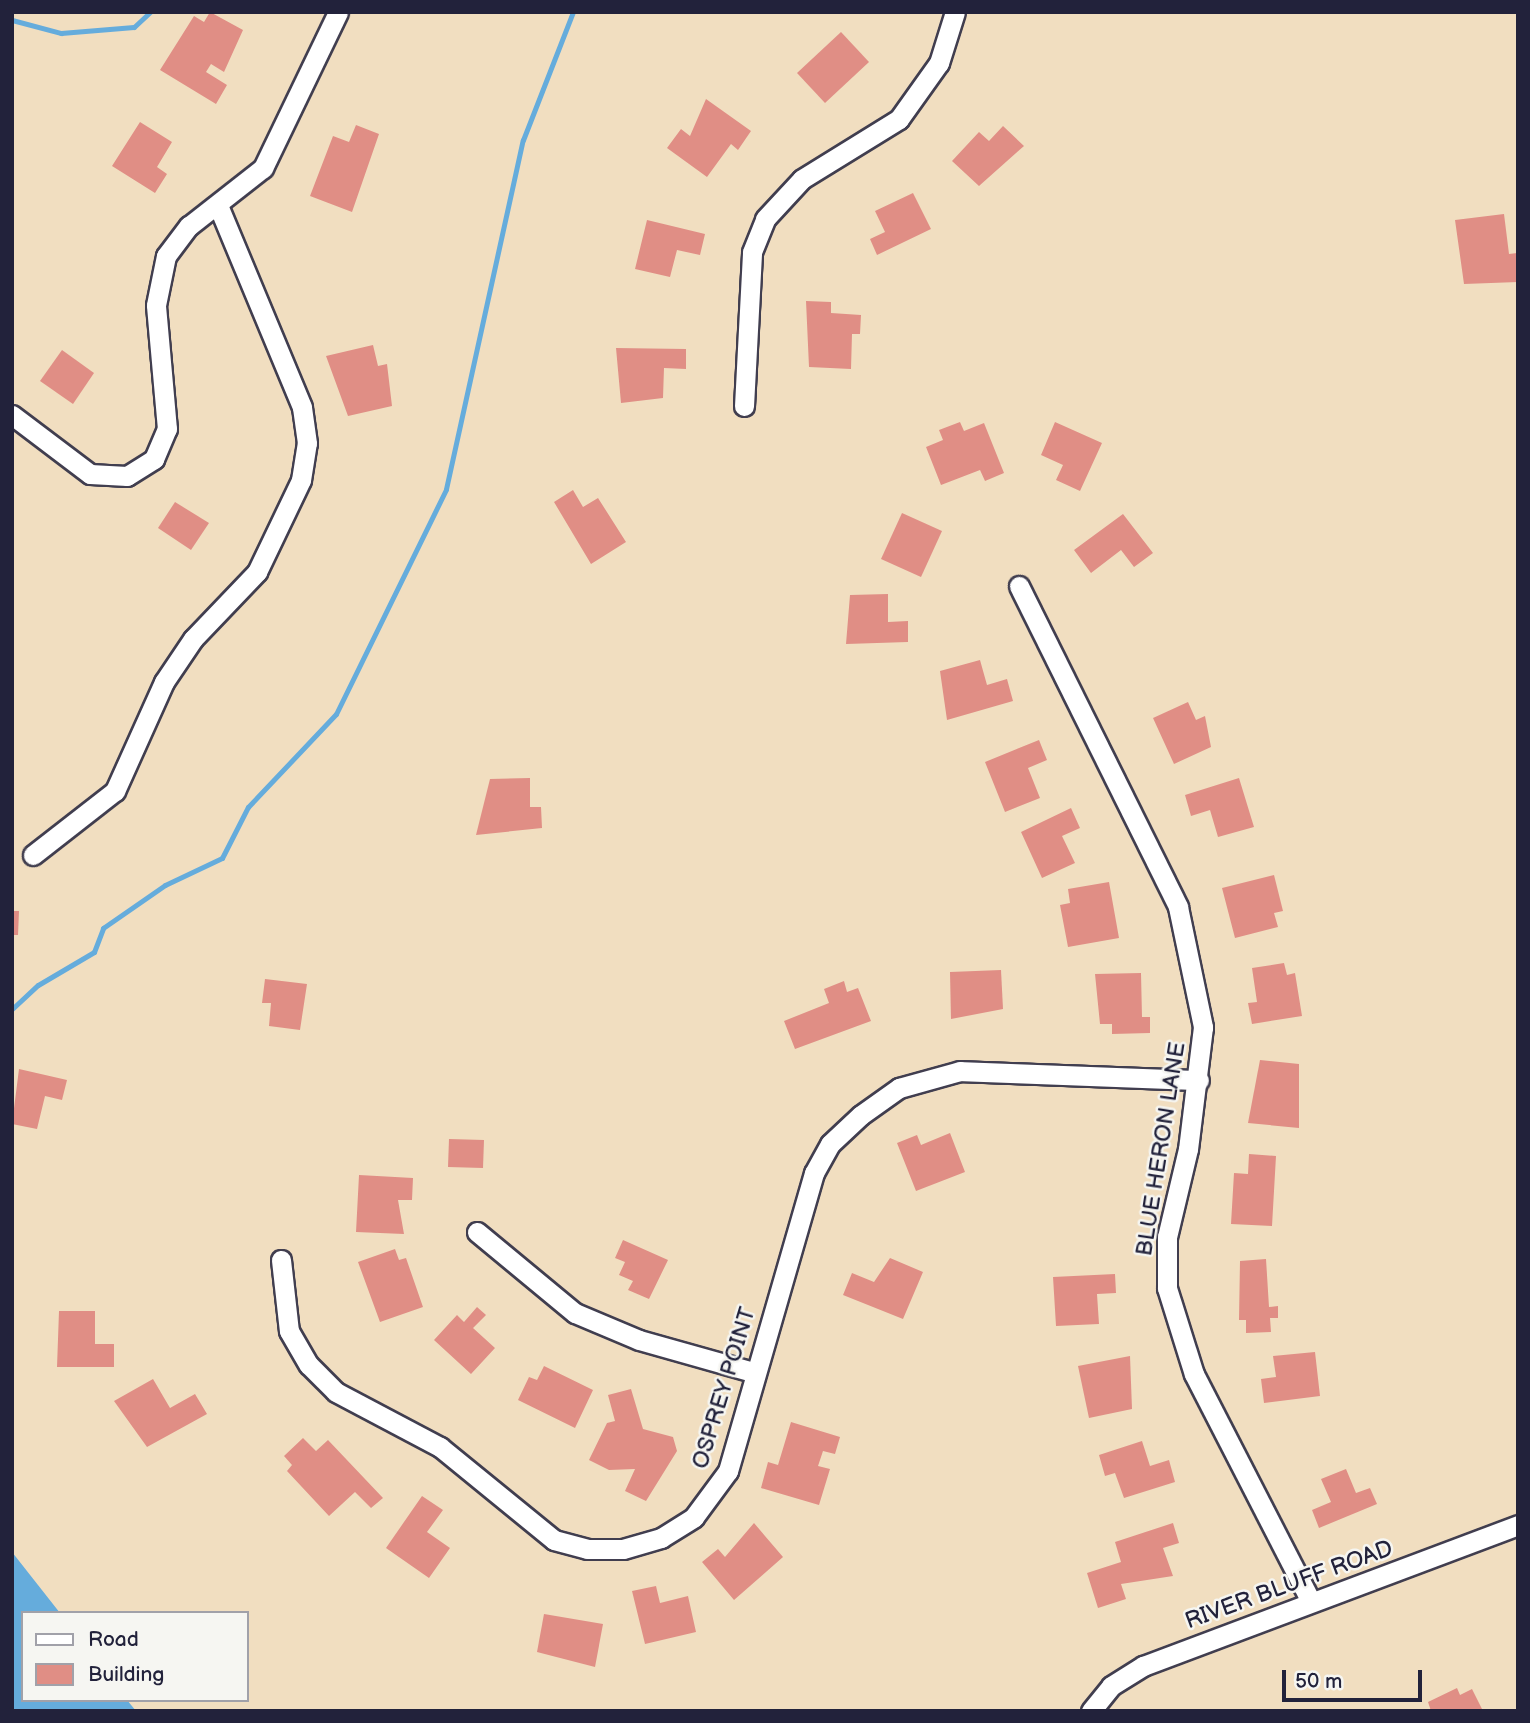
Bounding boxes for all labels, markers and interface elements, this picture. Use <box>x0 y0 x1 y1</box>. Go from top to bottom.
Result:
street label: BLUE HERON LANE <box>1130 1040 1192 1258</box>
street label: OSPREY POINT <box>686 1304 762 1472</box>
street label: RIVER BLUFF ROAD <box>1181 1535 1397 1635</box>
legend <box>21 1611 248 1702</box>
text: Road <box>88 1627 139 1652</box>
scale bar <box>1285 1656 1425 1700</box>
text: Building <box>88 1662 164 1687</box>
text: 50 m <box>1295 1669 1342 1694</box>

